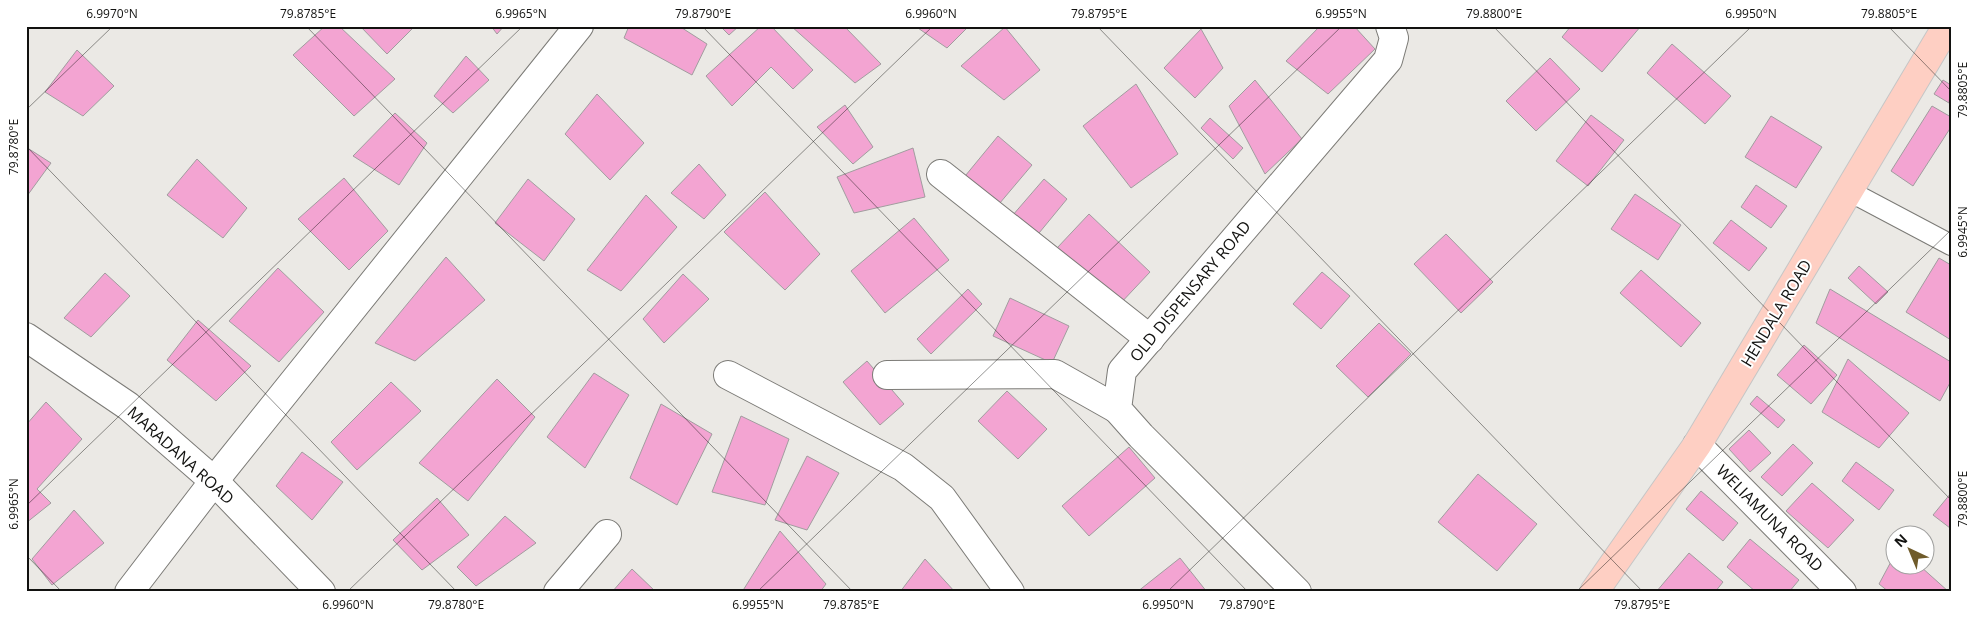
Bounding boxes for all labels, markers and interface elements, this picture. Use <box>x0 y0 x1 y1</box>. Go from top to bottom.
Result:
text: 6.9970°N <box>86 5 138 22</box>
text: 79.8785°E <box>280 5 336 22</box>
text: 6.9965°N <box>495 5 547 22</box>
text: 79.8790°E <box>675 5 731 22</box>
text: 6.9960°N <box>905 5 957 22</box>
text: 79.8795°E <box>1071 5 1127 22</box>
text: 6.9955°N <box>1315 5 1367 22</box>
text: 79.8800°E <box>1466 5 1522 22</box>
text: 6.9950°N <box>1725 5 1777 22</box>
text: 79.8805°E <box>1861 5 1917 22</box>
text: 79.8805°E <box>1954 62 1971 118</box>
text: 79.8780°E <box>5 119 22 175</box>
text: 6.9945°N <box>1954 206 1971 258</box>
street label: OLD DISPENSARY ROAD <box>1124 216 1256 366</box>
street label: HENDALA ROAD <box>1735 255 1817 371</box>
street label: MARADANA ROAD <box>123 401 239 509</box>
street label: WELIAMUNA ROAD <box>1712 460 1828 576</box>
text: 79.8800°E <box>1954 471 1971 527</box>
text: 6.9965°N <box>5 478 22 530</box>
north arrow <box>1884 526 1934 576</box>
text: N <box>1890 529 1911 551</box>
text: 6.9960°N <box>322 596 374 613</box>
text: 79.8780°E <box>428 596 484 613</box>
text: 6.9955°N <box>732 596 784 613</box>
text: 79.8785°E <box>823 596 879 613</box>
text: 6.9950°N <box>1142 596 1194 613</box>
text: 79.8790°E <box>1219 596 1275 613</box>
text: 79.8795°E <box>1614 596 1670 613</box>

